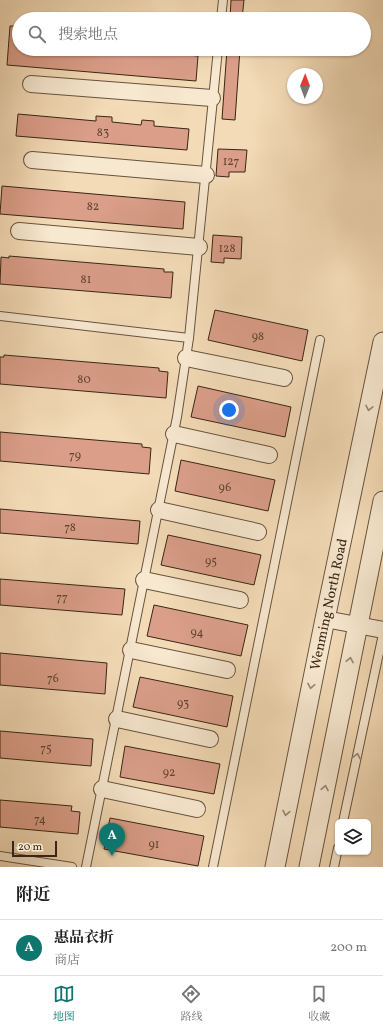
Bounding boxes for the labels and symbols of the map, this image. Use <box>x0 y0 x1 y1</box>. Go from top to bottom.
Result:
north arrow <box>287 68 323 104</box>
house number: 83 <box>97 125 109 141</box>
house number: 127 <box>223 154 239 170</box>
house number: 82 <box>87 199 99 215</box>
house number: 128 <box>218 241 236 257</box>
house number: 81 <box>81 272 91 288</box>
house number: 98 <box>252 329 264 345</box>
house number: 80 <box>77 372 91 388</box>
your location <box>219 400 239 420</box>
one-way arrow <box>366 405 374 411</box>
house number: 79 <box>69 448 81 464</box>
house number: 96 <box>219 480 231 496</box>
house number: 78 <box>64 520 76 536</box>
street label: Wenming North Road <box>306 537 353 672</box>
house number: 95 <box>205 554 217 570</box>
house number: 77 <box>56 590 68 606</box>
house number: 94 <box>190 625 204 641</box>
one-way arrow <box>346 657 354 663</box>
house number: 76 <box>47 671 59 687</box>
one-way arrow <box>308 683 316 689</box>
house number: 93 <box>177 696 189 712</box>
house number: 75 <box>40 741 52 757</box>
one-way arrow <box>353 753 361 760</box>
house number: 92 <box>163 765 175 781</box>
one-way arrow <box>320 784 329 791</box>
one-way arrow <box>282 810 291 816</box>
house number: 74 <box>34 812 46 828</box>
pin: A <box>99 823 125 856</box>
house number: 91 <box>149 837 159 853</box>
scale bar <box>12 839 57 858</box>

